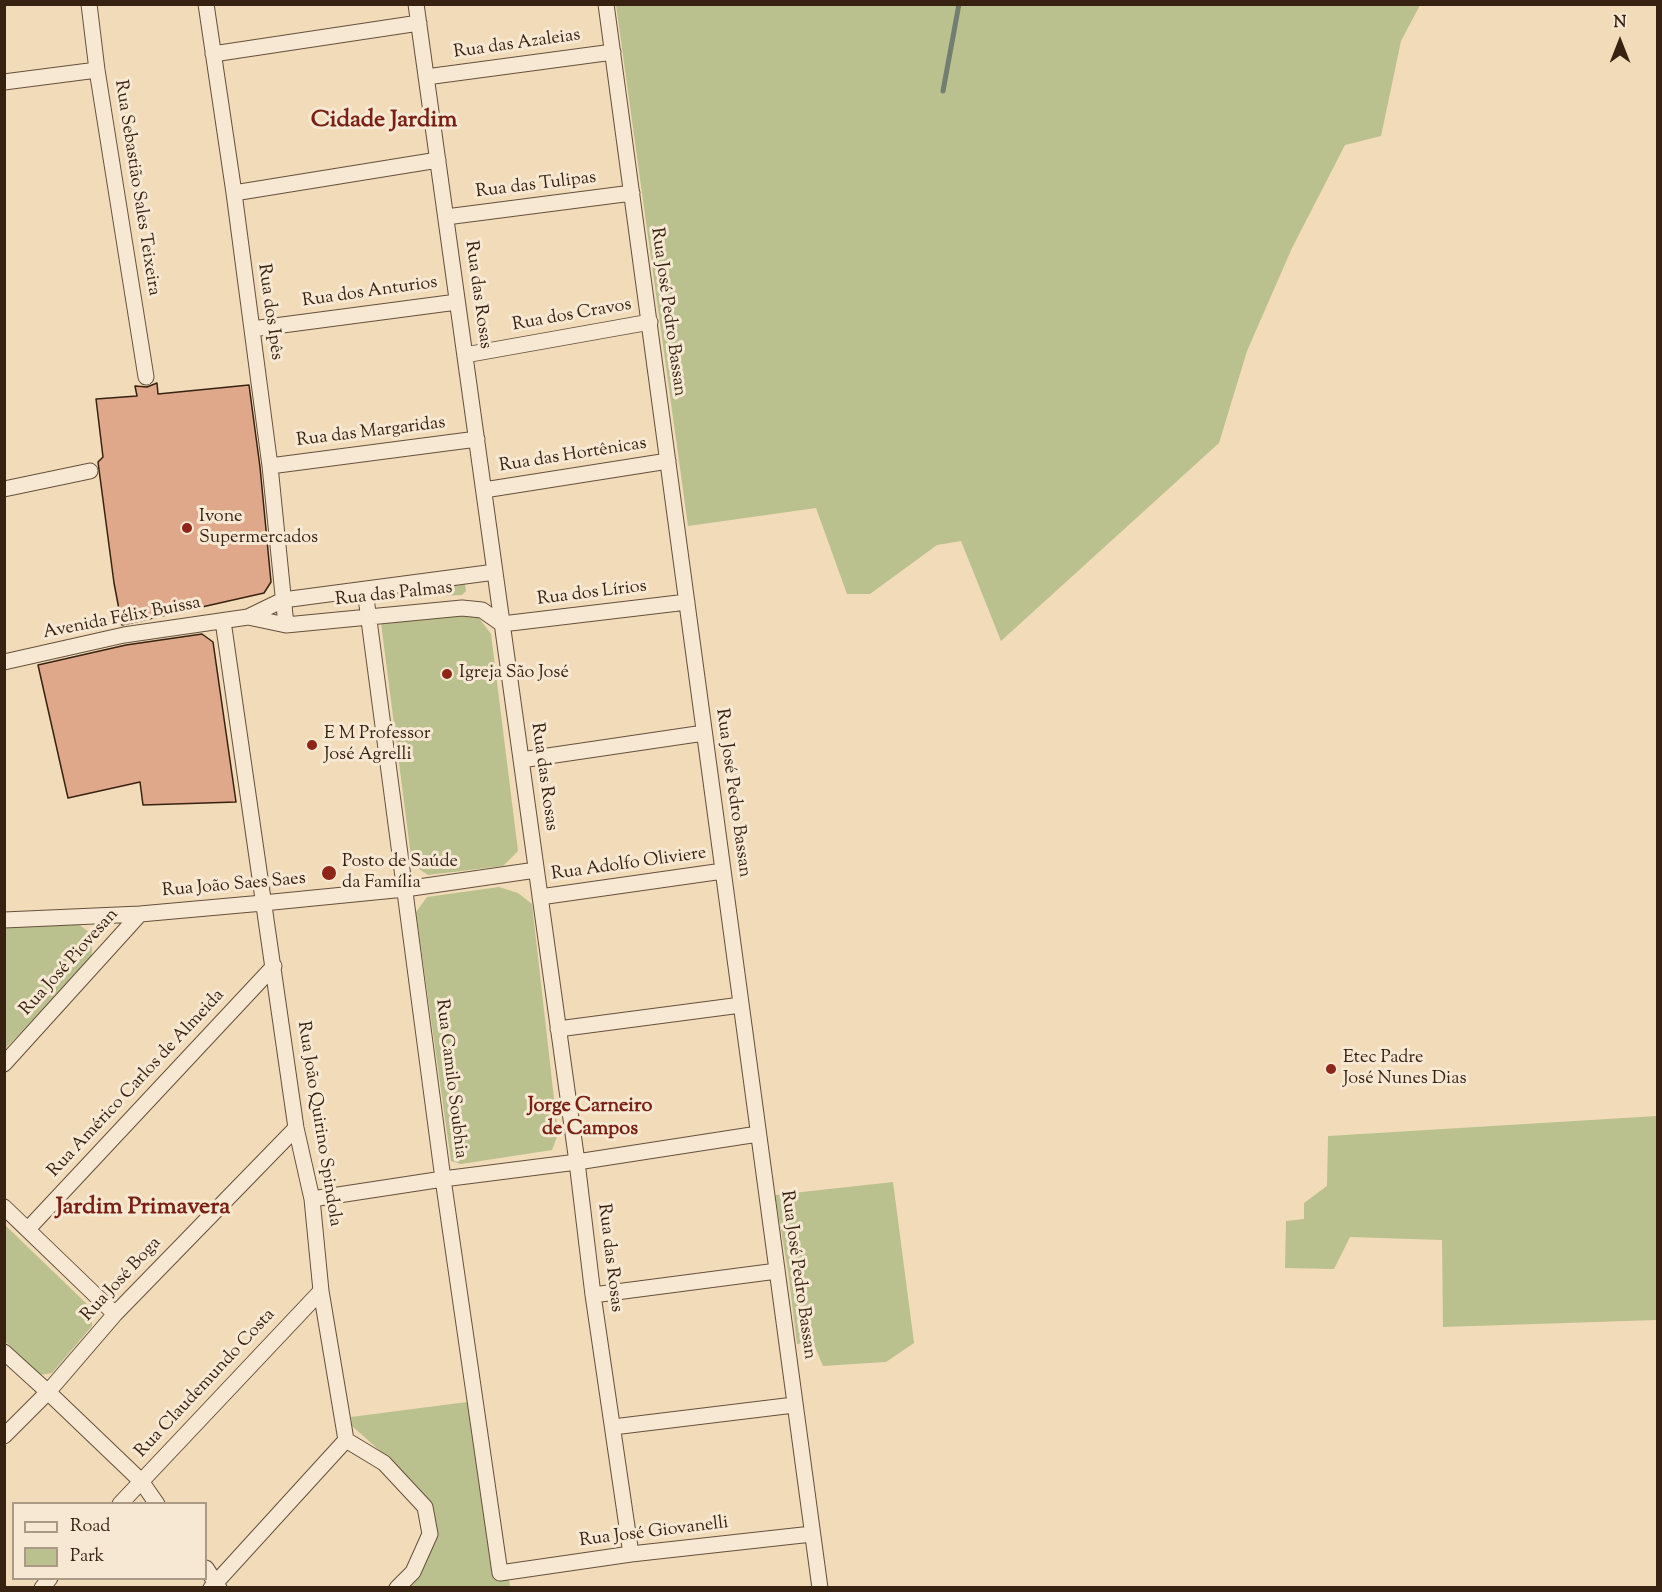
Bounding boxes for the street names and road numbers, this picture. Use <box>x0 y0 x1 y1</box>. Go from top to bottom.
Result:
street label: Rua das Azaleias <box>452 25 582 65</box>
street label: Rua Sebastião Sales Teixeira <box>108 79 164 297</box>
street label: Rua das Tulipas <box>475 168 597 204</box>
street label: Rua José Pedro Bassan <box>644 226 690 398</box>
street label: Rua das Rosas <box>459 240 495 350</box>
street label: Rua dos Ipês <box>252 262 286 362</box>
street label: Rua dos Anturios <box>301 273 439 313</box>
street label: Rua dos Cravos <box>511 295 633 337</box>
street label: Rua das Margaridas <box>295 413 447 453</box>
street label: Rua das Hortênicas <box>498 434 648 478</box>
street label: Rua dos Lírios <box>536 577 648 611</box>
street label: Rua das Palmas <box>334 578 454 612</box>
street label: Avenida Félix Buissa <box>41 593 203 645</box>
street label: Rua José Pedro Bassan <box>709 707 755 879</box>
street label: Rua das Rosas <box>525 722 561 832</box>
street label: Rua Adolfo Oliviere <box>550 843 708 887</box>
street label: Rua João Saes Saes <box>161 869 307 903</box>
street label: Rua José Piovesan <box>16 905 124 1021</box>
street label: Rua Américo Carlos de Almeida <box>44 986 230 1182</box>
street label: Rua Camilo Soubhia <box>430 998 470 1160</box>
street label: Rua João Quirino Spindola <box>291 1020 345 1228</box>
street label: Rua José Pedro Bassan <box>774 1189 820 1361</box>
street label: Rua das Rosas <box>592 1203 626 1313</box>
street label: Rua José Boga <box>77 1233 167 1327</box>
street label: Rua Claudemundo Costa <box>131 1305 281 1463</box>
street label: Rua José Giovanelli <box>578 1513 730 1553</box>

